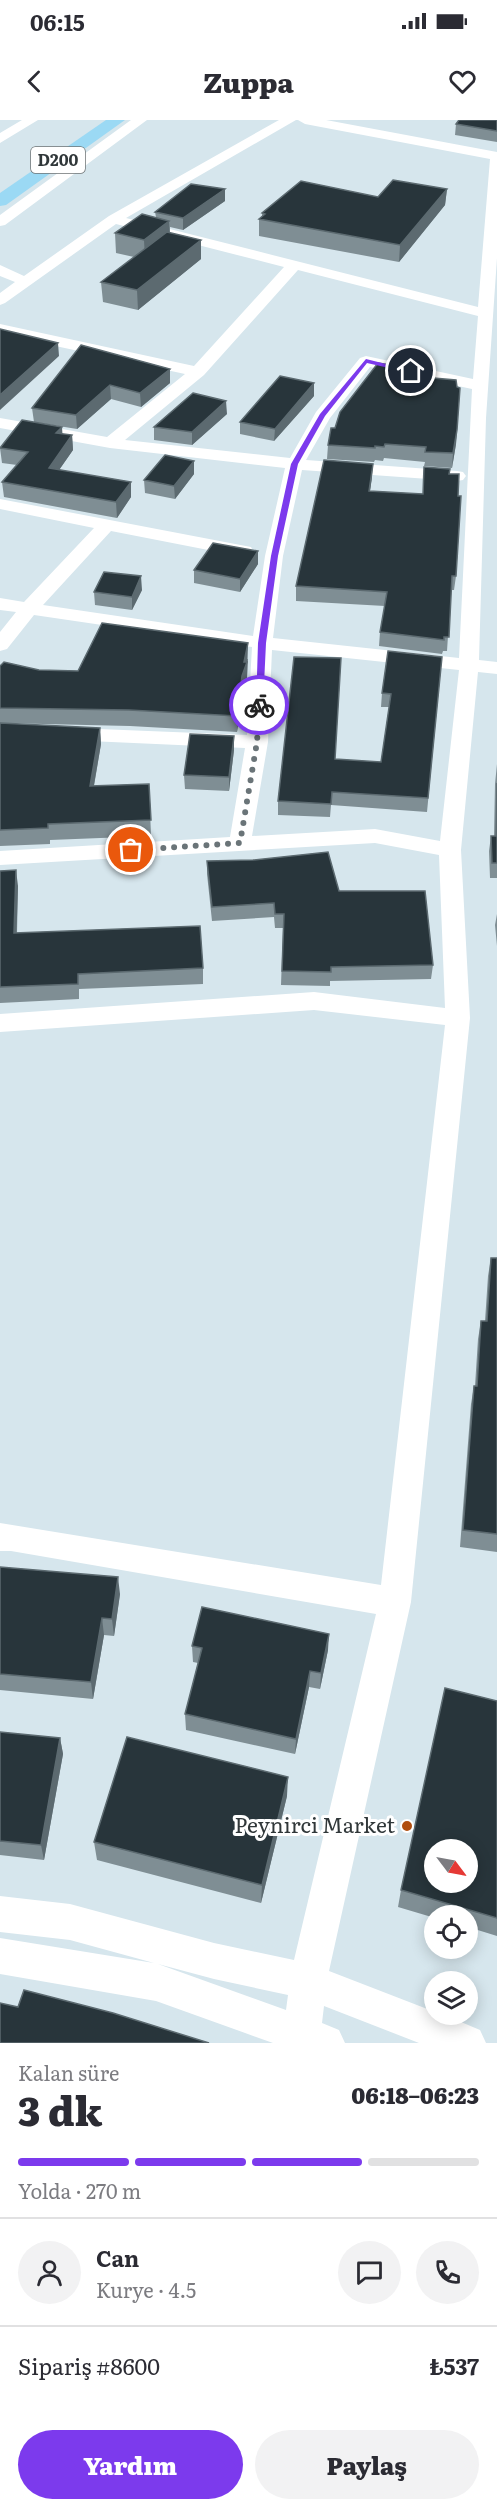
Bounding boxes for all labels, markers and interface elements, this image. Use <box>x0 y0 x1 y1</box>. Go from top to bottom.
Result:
text: 06:15 <box>30 5 85 38</box>
text: Zuppa <box>203 61 294 101</box>
icon: back <box>18 65 51 98</box>
icon: heart <box>446 65 479 98</box>
road number: D200 <box>31 147 85 173</box>
pin <box>385 345 436 396</box>
icon: home <box>394 354 427 387</box>
courier <box>229 675 289 735</box>
icon: bike <box>243 689 276 722</box>
pin <box>105 824 156 875</box>
icon: bag <box>114 833 147 866</box>
place label: Peynirci Market <box>234 1808 396 1839</box>
marker: Peynirci Market <box>400 1819 414 1833</box>
north arrow <box>424 1839 478 1893</box>
map controls <box>424 1839 478 2025</box>
button: locate <box>424 1905 478 1959</box>
button: layers <box>424 1971 478 2025</box>
text: Kalan süre <box>18 2057 119 2087</box>
text: 06:18–06:23 <box>351 2078 479 2111</box>
text: 3 dk <box>18 2080 102 2138</box>
text: Yolda · 270 m <box>18 2175 141 2205</box>
button: person <box>18 2241 81 2304</box>
text: Can <box>96 2241 139 2274</box>
button: chat <box>338 2241 401 2304</box>
button: phone <box>416 2241 479 2304</box>
text: Kurye · 4.5 <box>96 2274 196 2304</box>
text: Sipariş #8600 <box>18 2349 160 2382</box>
text: ₺537 <box>429 2349 479 2382</box>
button: Yardım <box>18 2430 243 2499</box>
button: Paylaş <box>255 2430 479 2499</box>

